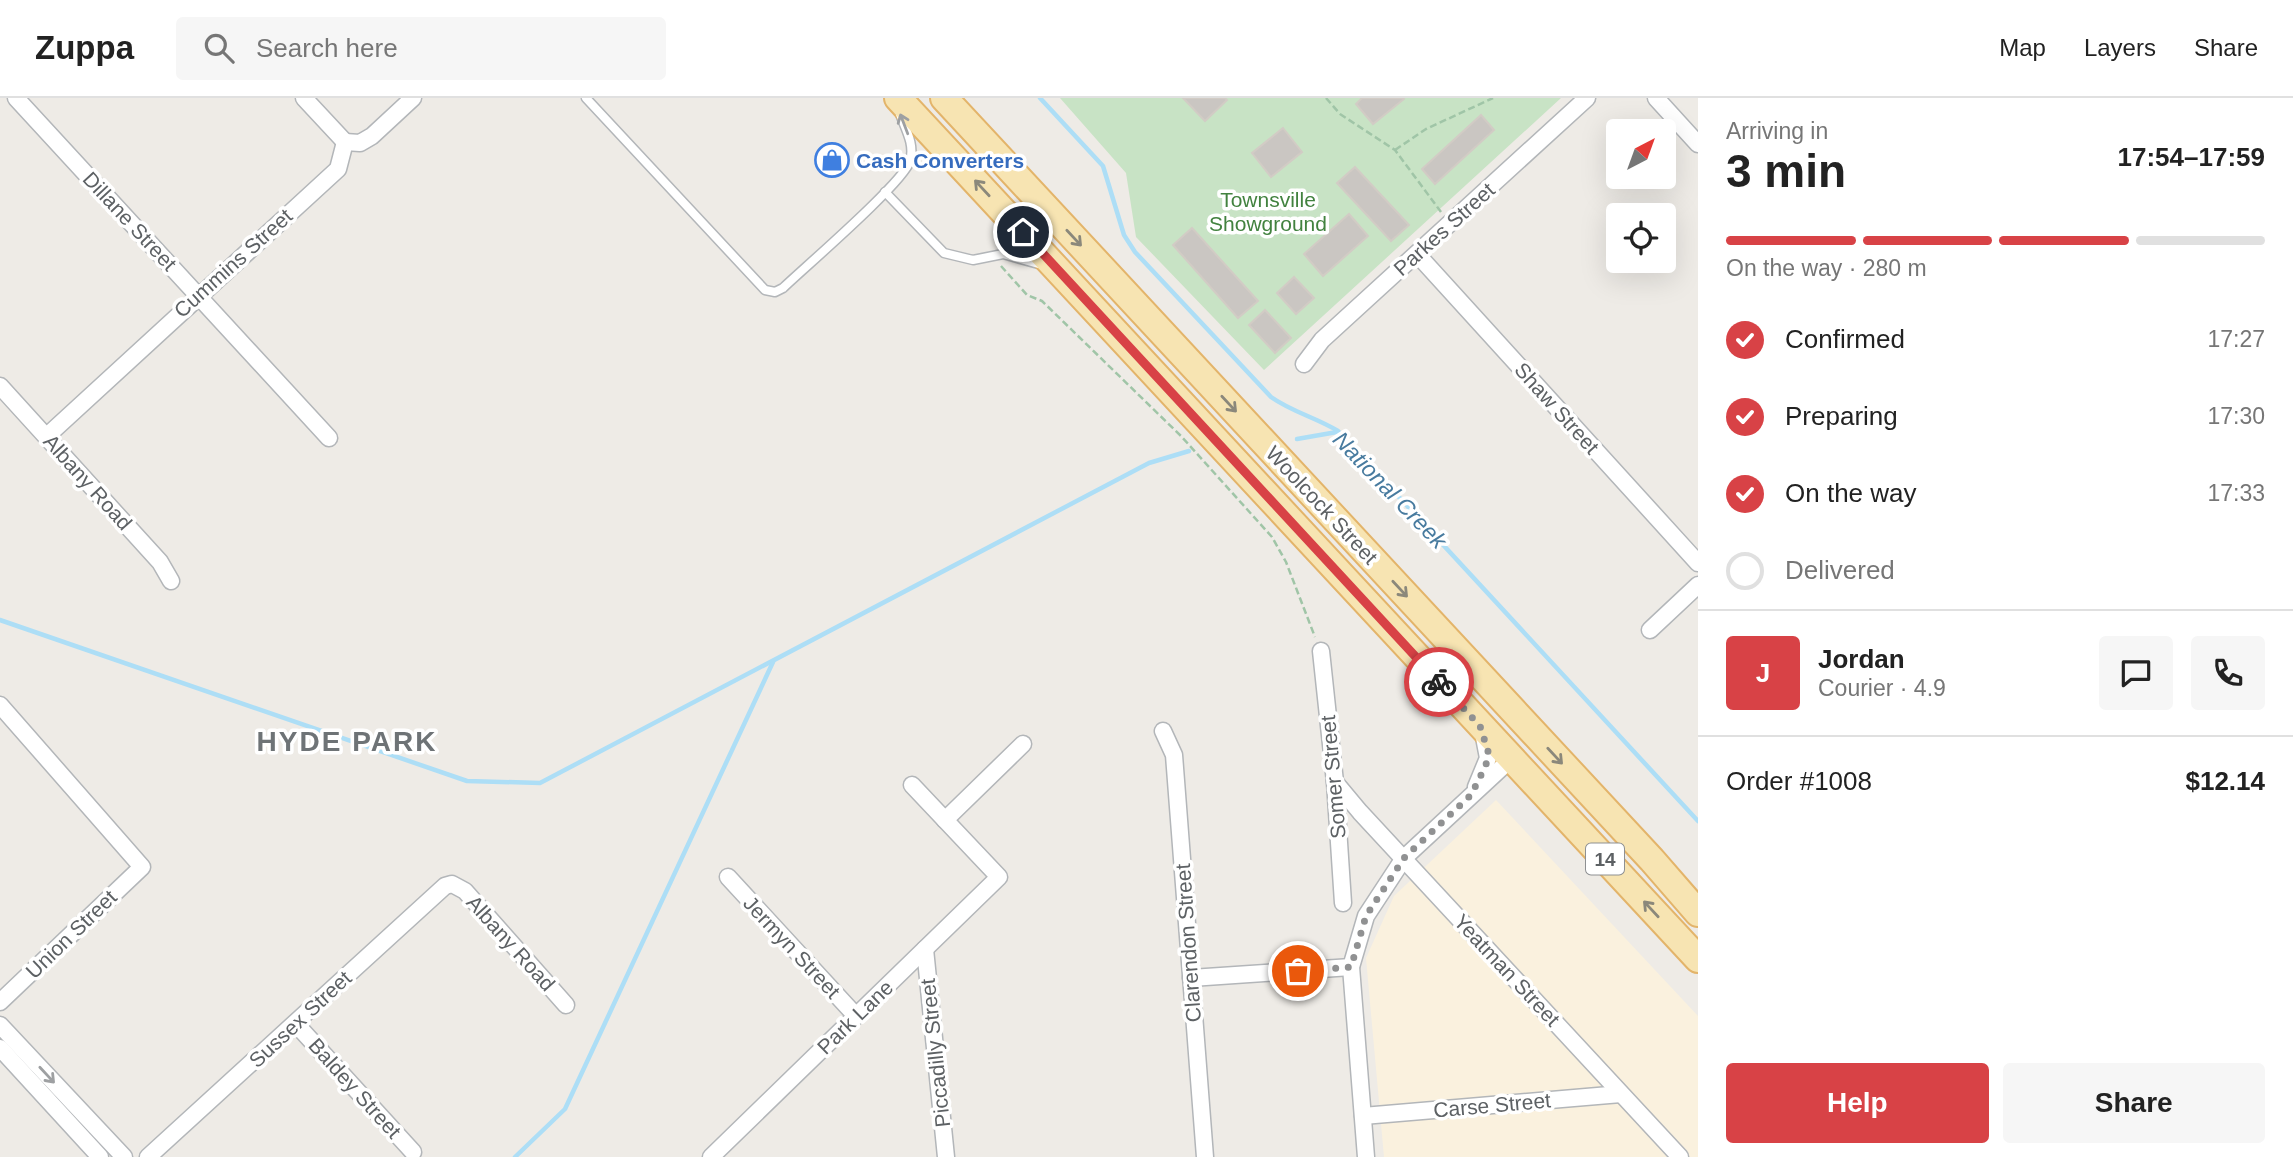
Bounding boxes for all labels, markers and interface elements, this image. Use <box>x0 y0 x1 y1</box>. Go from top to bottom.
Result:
search box <box>176 17 666 80</box>
text: Zuppa <box>35 29 134 66</box>
icon: search <box>200 29 238 67</box>
text: Search here <box>256 33 398 63</box>
text: Map <box>1999 34 2046 61</box>
text: Layers <box>2084 34 2156 61</box>
text: Share <box>2194 34 2258 61</box>
one-way arrow <box>896 114 909 136</box>
text: Arriving in <box>1726 118 1828 144</box>
north arrow <box>1606 119 1676 189</box>
map controls <box>1606 119 1676 273</box>
shop icon: Cash Converters <box>813 141 851 179</box>
text: 17:54–17:59 <box>2118 142 2265 172</box>
text: 3 min <box>1726 145 1846 197</box>
place label: Cash Converters <box>856 149 1024 172</box>
street label: Dillane Street <box>79 167 182 275</box>
street label: Parkes Street <box>1389 178 1499 280</box>
one-way arrow <box>973 180 990 197</box>
park label: Townsville Showground <box>1209 188 1327 235</box>
pin <box>993 202 1053 262</box>
button: locate <box>1606 203 1676 273</box>
street label: Cummins Street <box>169 204 297 322</box>
icon: home <box>1004 213 1042 251</box>
one-way arrow <box>1065 229 1082 246</box>
text: On the way · 280 m <box>1726 255 1927 281</box>
icon: check <box>1726 321 1764 359</box>
text: Confirmed <box>1785 324 1905 354</box>
text: 17:27 <box>2207 326 2265 352</box>
street label: Shaw Street <box>1510 358 1604 458</box>
one-way arrow <box>1220 395 1237 412</box>
icon: check <box>1726 398 1764 436</box>
text: Preparing <box>1785 401 1898 431</box>
text: 17:30 <box>2207 403 2265 429</box>
water label: National Creek <box>1328 426 1453 555</box>
street label: Albany Road <box>39 430 137 534</box>
street label: Woolcock Street <box>1262 441 1383 569</box>
icon: check <box>1726 475 1764 513</box>
text: On the way <box>1785 478 1917 508</box>
text: 17:33 <box>2207 480 2265 506</box>
text: Delivered <box>1785 555 1895 585</box>
one-way arrow <box>1392 580 1408 598</box>
button: chat <box>2099 636 2173 710</box>
button: phone <box>2191 636 2265 710</box>
text: Jordan <box>1818 644 1905 674</box>
courier <box>1404 647 1474 717</box>
text: J <box>1756 658 1770 688</box>
icon: bike <box>1420 663 1458 701</box>
text: Courier · 4.9 <box>1818 675 1946 701</box>
street label: Somer Street <box>1316 714 1350 840</box>
district label: HYDE PARK <box>257 726 437 757</box>
one-way arrow <box>1547 747 1563 765</box>
text: Order #1008 <box>1726 766 1872 796</box>
text: $12.14 <box>2185 766 2265 796</box>
road number: 14 <box>1586 844 1624 874</box>
street label: Clarendon Street <box>1171 863 1205 1023</box>
street label: Union Street <box>21 885 121 983</box>
street label: Albany Road <box>462 891 560 995</box>
street label: Jermyn Street <box>739 891 845 1003</box>
one-way arrow <box>1643 901 1660 918</box>
street label: Yeatman Street <box>1449 909 1565 1031</box>
pin <box>1268 941 1328 1001</box>
icon: bag <box>1279 952 1317 990</box>
street label: Sussex Street <box>244 966 356 1072</box>
street label: Park Lane <box>813 975 897 1059</box>
street label: Piccadilly Street <box>916 977 954 1128</box>
street label: Baldey Street <box>304 1033 406 1143</box>
button: Help <box>1726 1063 1989 1143</box>
button: Share <box>2003 1063 2265 1143</box>
one-way arrow <box>38 1066 55 1083</box>
street label: Carse Street <box>1432 1088 1552 1122</box>

